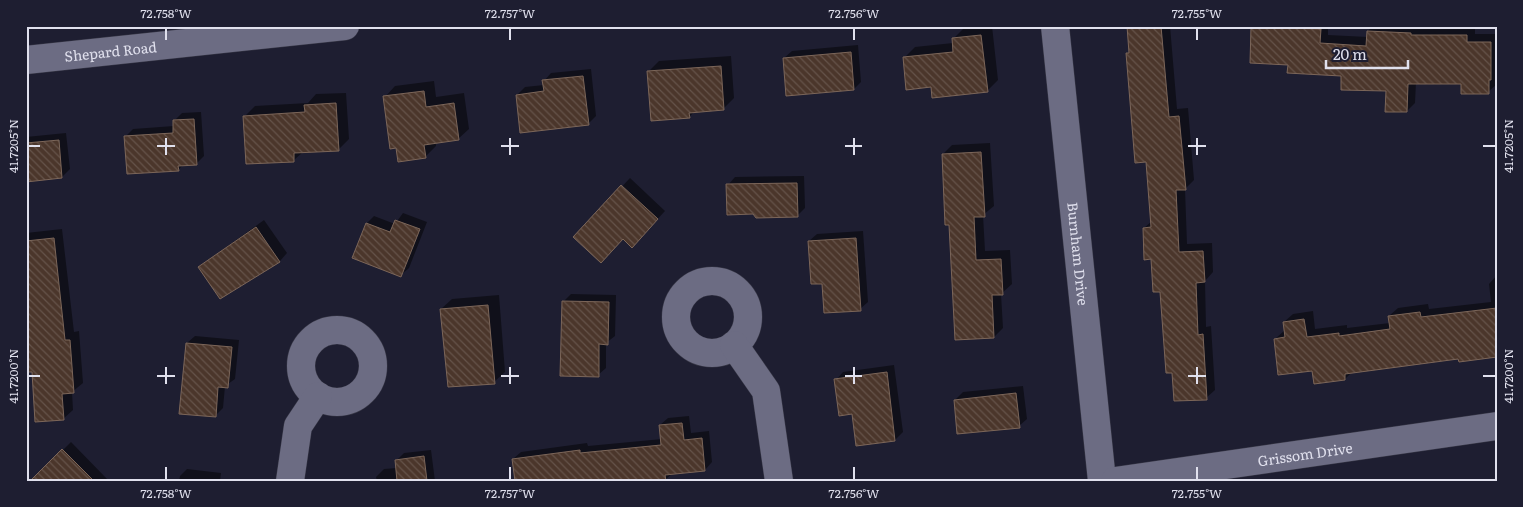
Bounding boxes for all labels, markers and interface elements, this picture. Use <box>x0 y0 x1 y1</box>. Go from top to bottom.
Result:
text: 72.758°W <box>141 4 192 22</box>
text: 72.757°W <box>485 4 535 22</box>
text: 72.756°W <box>829 4 879 22</box>
text: 72.755°W <box>1172 4 1222 22</box>
street label: Shepard Road <box>63 36 158 66</box>
scale bar <box>1326 38 1408 70</box>
text: 20 m <box>1333 42 1367 65</box>
text: 41.7205°N <box>4 119 22 173</box>
text: 41.7205°N <box>1499 119 1517 173</box>
street label: Burnham Drive <box>1063 201 1094 307</box>
text: 41.7200°N <box>4 349 22 403</box>
text: 41.7200°N <box>1499 349 1517 403</box>
street label: Grissom Drive <box>1256 437 1354 470</box>
text: 72.758°W <box>141 484 192 502</box>
text: 72.757°W <box>485 484 535 502</box>
text: 72.756°W <box>829 484 879 502</box>
text: 72.755°W <box>1172 484 1222 502</box>

